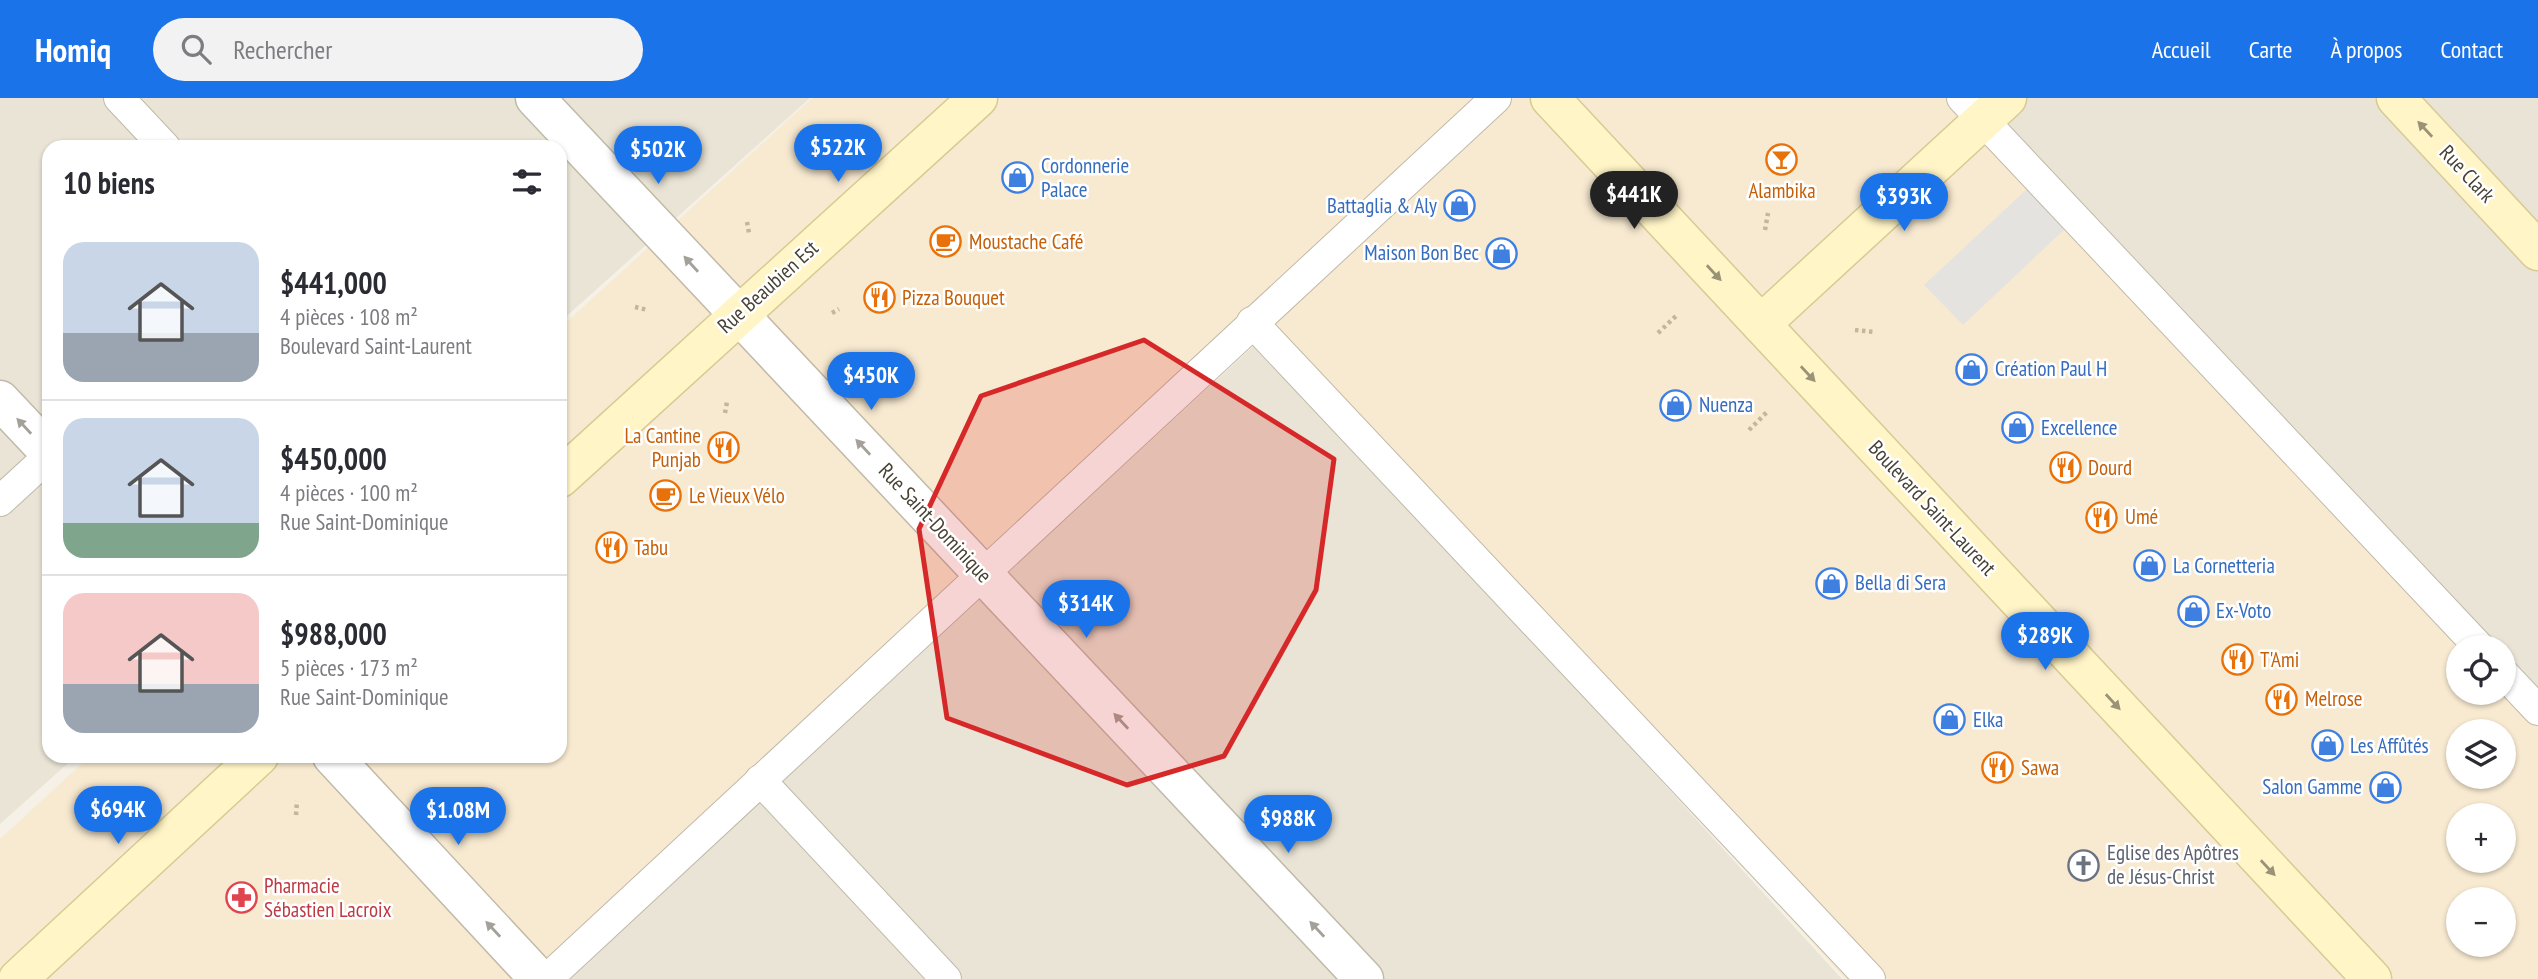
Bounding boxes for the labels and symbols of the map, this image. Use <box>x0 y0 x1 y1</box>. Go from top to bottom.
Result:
one-way arrow <box>2417 121 2433 138</box>
pin: $522K <box>789 125 887 184</box>
pin: $502K <box>609 126 707 186</box>
street label: Rue Clark <box>2434 139 2501 208</box>
bar icon: Alambika <box>1765 142 1799 176</box>
place label: Cordonnerie Palace <box>1041 152 1129 203</box>
shop icon: Cordonnerie Palace <box>1001 161 1035 195</box>
pin: $441K <box>1585 172 1683 231</box>
pin: $393K <box>1855 174 1953 233</box>
place label: Alambika <box>1748 177 1816 204</box>
shop icon: Battaglia & Aly <box>1443 189 1477 223</box>
place label: Battaglia & Aly <box>1327 192 1437 219</box>
cafe icon: Moustache Café <box>929 225 963 259</box>
place label: Moustache Café <box>969 228 1083 255</box>
street label: Rue Beaubien Est <box>712 234 824 339</box>
shop icon: Maison Bon Bec <box>1485 236 1519 270</box>
place label: Maison Bon Bec <box>1364 239 1480 266</box>
one-way arrow <box>683 255 699 273</box>
one-way arrow <box>1705 264 1721 281</box>
restaurant icon: Pizza Bouquet <box>862 281 896 315</box>
place label: Pizza Bouquet <box>902 284 1005 311</box>
pin: $450K <box>822 352 920 412</box>
shop icon: Création Paul H <box>1955 352 1989 386</box>
place label: Création Paul H <box>1995 355 2107 382</box>
one-way arrow <box>1799 365 1815 382</box>
shop icon: Nuenza <box>1659 388 1693 422</box>
place label: Nuenza <box>1699 391 1753 418</box>
shop icon: Excellence <box>2001 411 2035 445</box>
place label: Excellence <box>2041 414 2118 441</box>
one-way arrow <box>17 418 33 435</box>
place label: La Cantine Punjab <box>625 422 701 473</box>
restaurant icon: La Cantine Punjab <box>707 431 741 465</box>
street label: Boulevard Saint-Laurent <box>1863 434 2002 581</box>
one-way arrow <box>855 439 872 456</box>
restaurant icon: Dourd <box>2048 451 2082 485</box>
place label: Dourd <box>2088 454 2132 481</box>
street label: Rue Saint-Dominique <box>873 457 998 588</box>
cafe icon: Le Vieux Vélo <box>649 479 683 513</box>
place label: Le Vieux Vélo <box>689 482 785 509</box>
restaurant icon: Umé <box>2085 500 2119 534</box>
place label: Umé <box>2125 503 2158 530</box>
restaurant icon: Tabu <box>594 531 628 565</box>
place label: Tabu <box>634 534 668 561</box>
shop icon: La Cornetteria <box>2133 549 2167 583</box>
place label: La Cornetteria <box>2173 552 2275 579</box>
shop icon: Bella di Sera <box>1815 566 1849 600</box>
place label: Bella di Sera <box>1855 569 1946 596</box>
pin: $314K <box>1037 580 1135 640</box>
shop icon: Ex-Voto <box>2176 594 2210 628</box>
place label: Ex-Voto <box>2216 597 2271 624</box>
pin: $289K <box>1996 612 2094 672</box>
restaurant icon: T'Ami <box>2220 643 2254 677</box>
place label: T'Ami <box>2260 646 2299 673</box>
restaurant icon: Melrose <box>2265 682 2299 716</box>
place label: Melrose <box>2305 685 2363 712</box>
one-way arrow <box>2105 693 2121 711</box>
shop icon: Elka <box>1933 703 1967 737</box>
place label: Elka <box>1973 706 2003 733</box>
one-way arrow <box>1113 713 1130 730</box>
shop icon: Les Affûtés <box>2310 729 2344 763</box>
place label: Les Affûtés <box>2350 732 2429 759</box>
restaurant icon: Sawa <box>1981 751 2015 785</box>
place label: Sawa <box>2021 754 2059 781</box>
shop icon: Salon Gamme <box>2368 770 2402 804</box>
place label: Salon Gamme <box>2262 773 2362 800</box>
pin: $694K <box>69 786 167 846</box>
pin: $1.08M <box>401 788 515 847</box>
pin: $988K <box>1239 796 1337 855</box>
place label: Eglise des Apôtres de Jésus-Christ <box>2107 839 2239 890</box>
church icon: Eglise des Apôtres de Jésus-Christ <box>2067 848 2101 882</box>
one-way arrow <box>2260 859 2276 876</box>
place label: Pharmacie Sébastien Lacroix <box>264 872 392 923</box>
pharmacy icon: Pharmacie Sébastien Lacroix <box>224 881 258 915</box>
one-way arrow <box>1309 920 1325 938</box>
one-way arrow <box>485 921 501 938</box>

